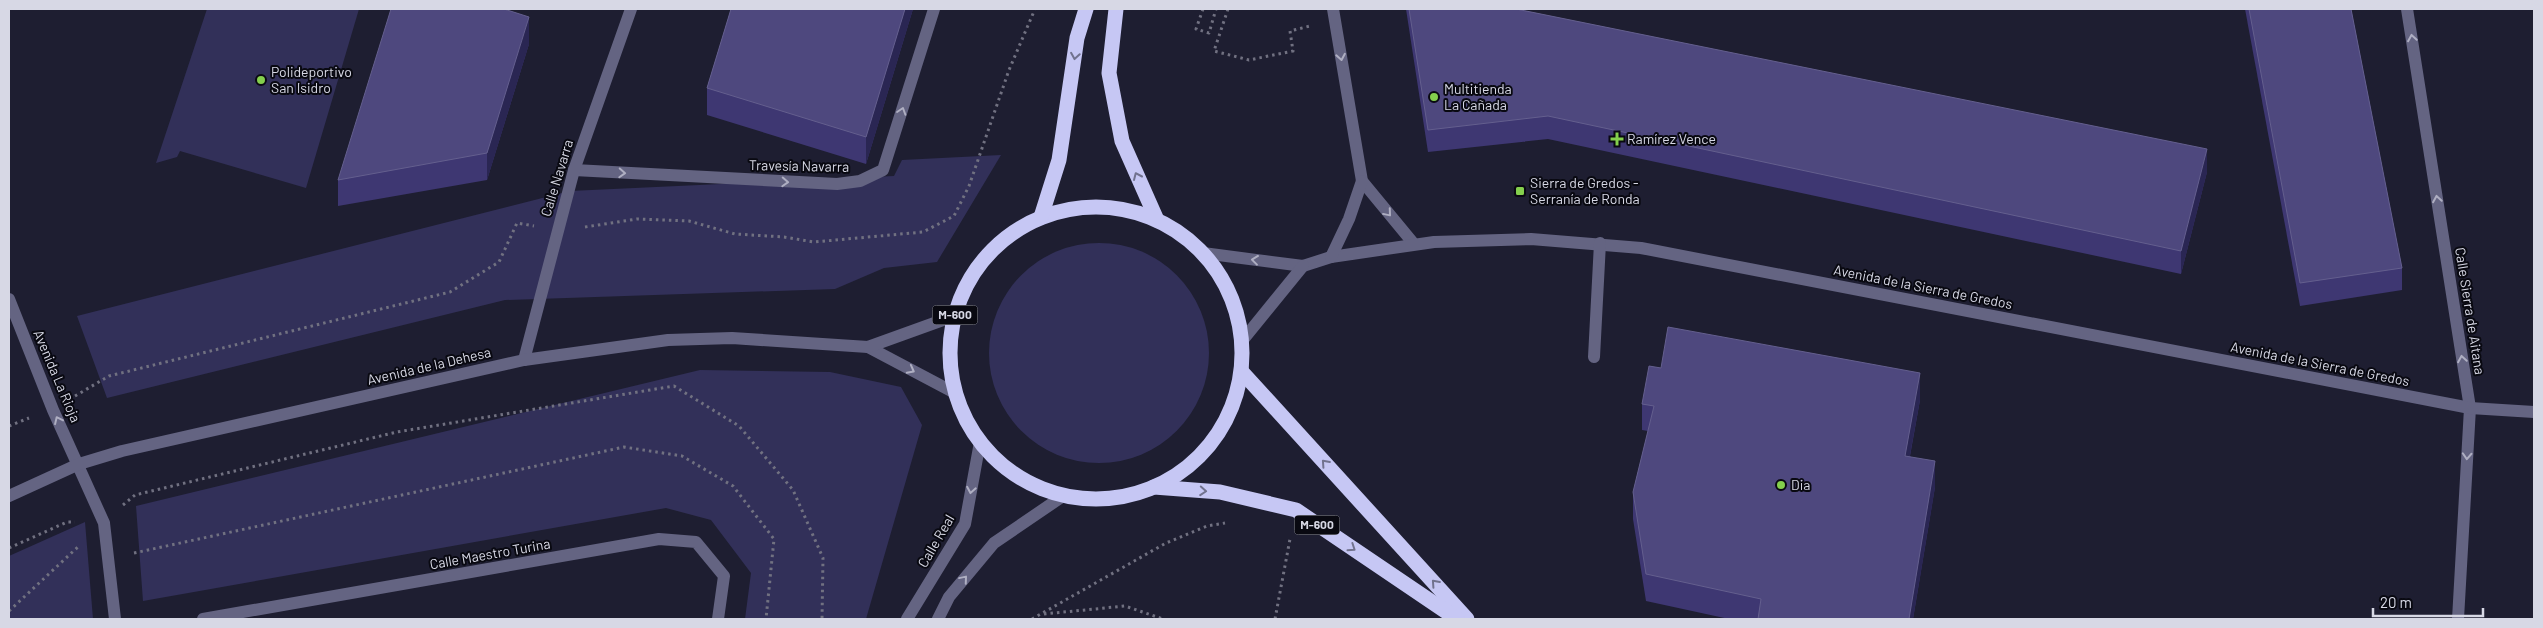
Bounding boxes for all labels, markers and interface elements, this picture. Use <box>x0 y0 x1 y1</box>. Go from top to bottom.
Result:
one-way arrow <box>2407 34 2418 42</box>
one-way arrow <box>1070 52 1080 60</box>
one-way arrow <box>1335 52 1345 61</box>
place label: Polideportivo San Isidro <box>271 63 352 96</box>
marker: Polideportivo San Isidro <box>255 74 267 86</box>
place label: Multitienda La Cañada <box>1444 80 1512 113</box>
marker: Multitienda La Cañada <box>1428 91 1440 103</box>
one-way arrow <box>896 108 906 116</box>
place label: Ramírez Vence <box>1627 130 1716 147</box>
marker: Ramírez Vence <box>1611 133 1623 145</box>
street label: Calle Navarra <box>537 137 576 218</box>
street label: Travesía Navarra <box>749 156 849 175</box>
one-way arrow <box>619 167 627 178</box>
one-way arrow <box>1133 172 1144 181</box>
place label: Sierra de Gredos - Serranía de Ronda <box>1530 174 1640 207</box>
one-way arrow <box>781 176 789 187</box>
marker: Sierra de Gredos - Serranía de Ronda <box>1514 185 1526 197</box>
one-way arrow <box>2432 195 2443 203</box>
one-way arrow <box>1382 208 1391 217</box>
street label: Calle Sierra de Aitana <box>2452 246 2489 376</box>
one-way arrow <box>1251 255 1259 266</box>
street label: Avenida de la Sierra de Gredos <box>1832 261 2014 312</box>
road number: M-600 <box>932 306 978 324</box>
street label: Avenida La Rioja <box>30 327 85 425</box>
street label: Avenida de la Sierra de Gredos <box>2229 338 2411 389</box>
street label: Avenida de la Dehesa <box>365 343 492 388</box>
one-way arrow <box>2458 355 2468 364</box>
one-way arrow <box>906 364 915 374</box>
one-way arrow <box>54 416 64 425</box>
one-way arrow <box>2462 453 2473 461</box>
one-way arrow <box>1322 460 1331 469</box>
place label: Dia <box>1791 476 1810 493</box>
marker: Dia <box>1775 479 1787 491</box>
one-way arrow <box>1199 485 1207 496</box>
one-way arrow <box>967 486 977 495</box>
street label: Calle Real <box>914 511 958 570</box>
road number: M-600 <box>1294 516 1340 534</box>
street label: Calle Maestro Turina <box>428 535 552 572</box>
one-way arrow <box>1346 542 1355 551</box>
one-way arrow <box>959 575 968 584</box>
one-way arrow <box>1432 580 1441 589</box>
scale bar <box>2373 586 2483 618</box>
text: 20 m <box>2380 593 2412 611</box>

